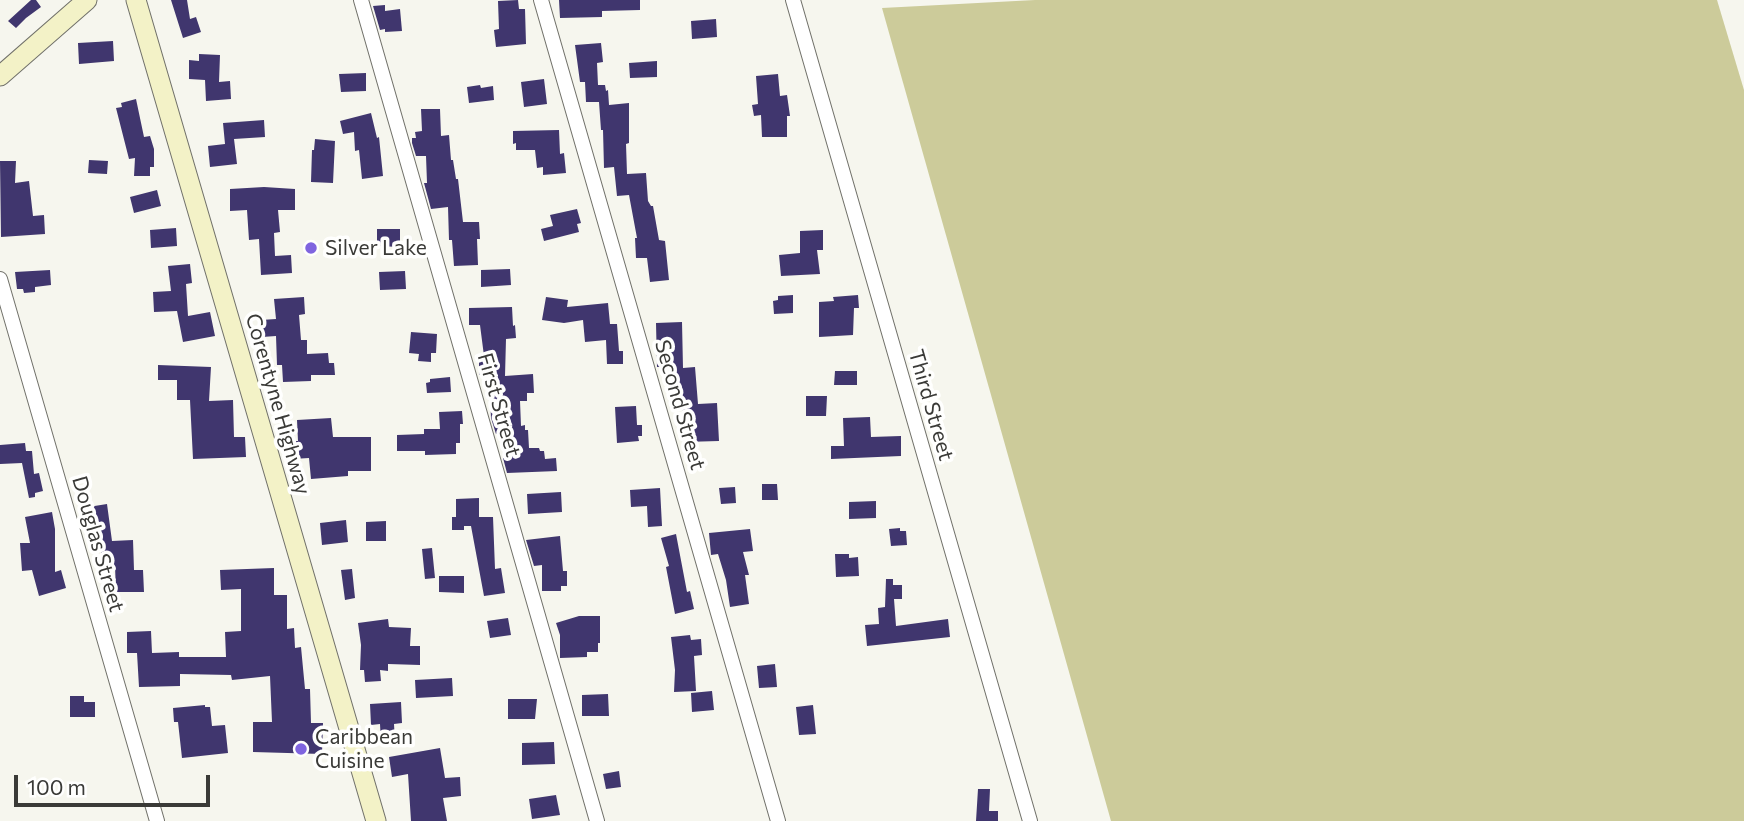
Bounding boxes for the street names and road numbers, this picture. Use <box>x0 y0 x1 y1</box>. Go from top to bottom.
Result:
street label: Corentyne Highway <box>240 311 316 497</box>
street label: Second Street <box>649 337 711 473</box>
street label: Third Street <box>903 347 959 463</box>
street label: First Street <box>472 350 526 460</box>
street label: Douglas Street <box>67 473 129 615</box>

